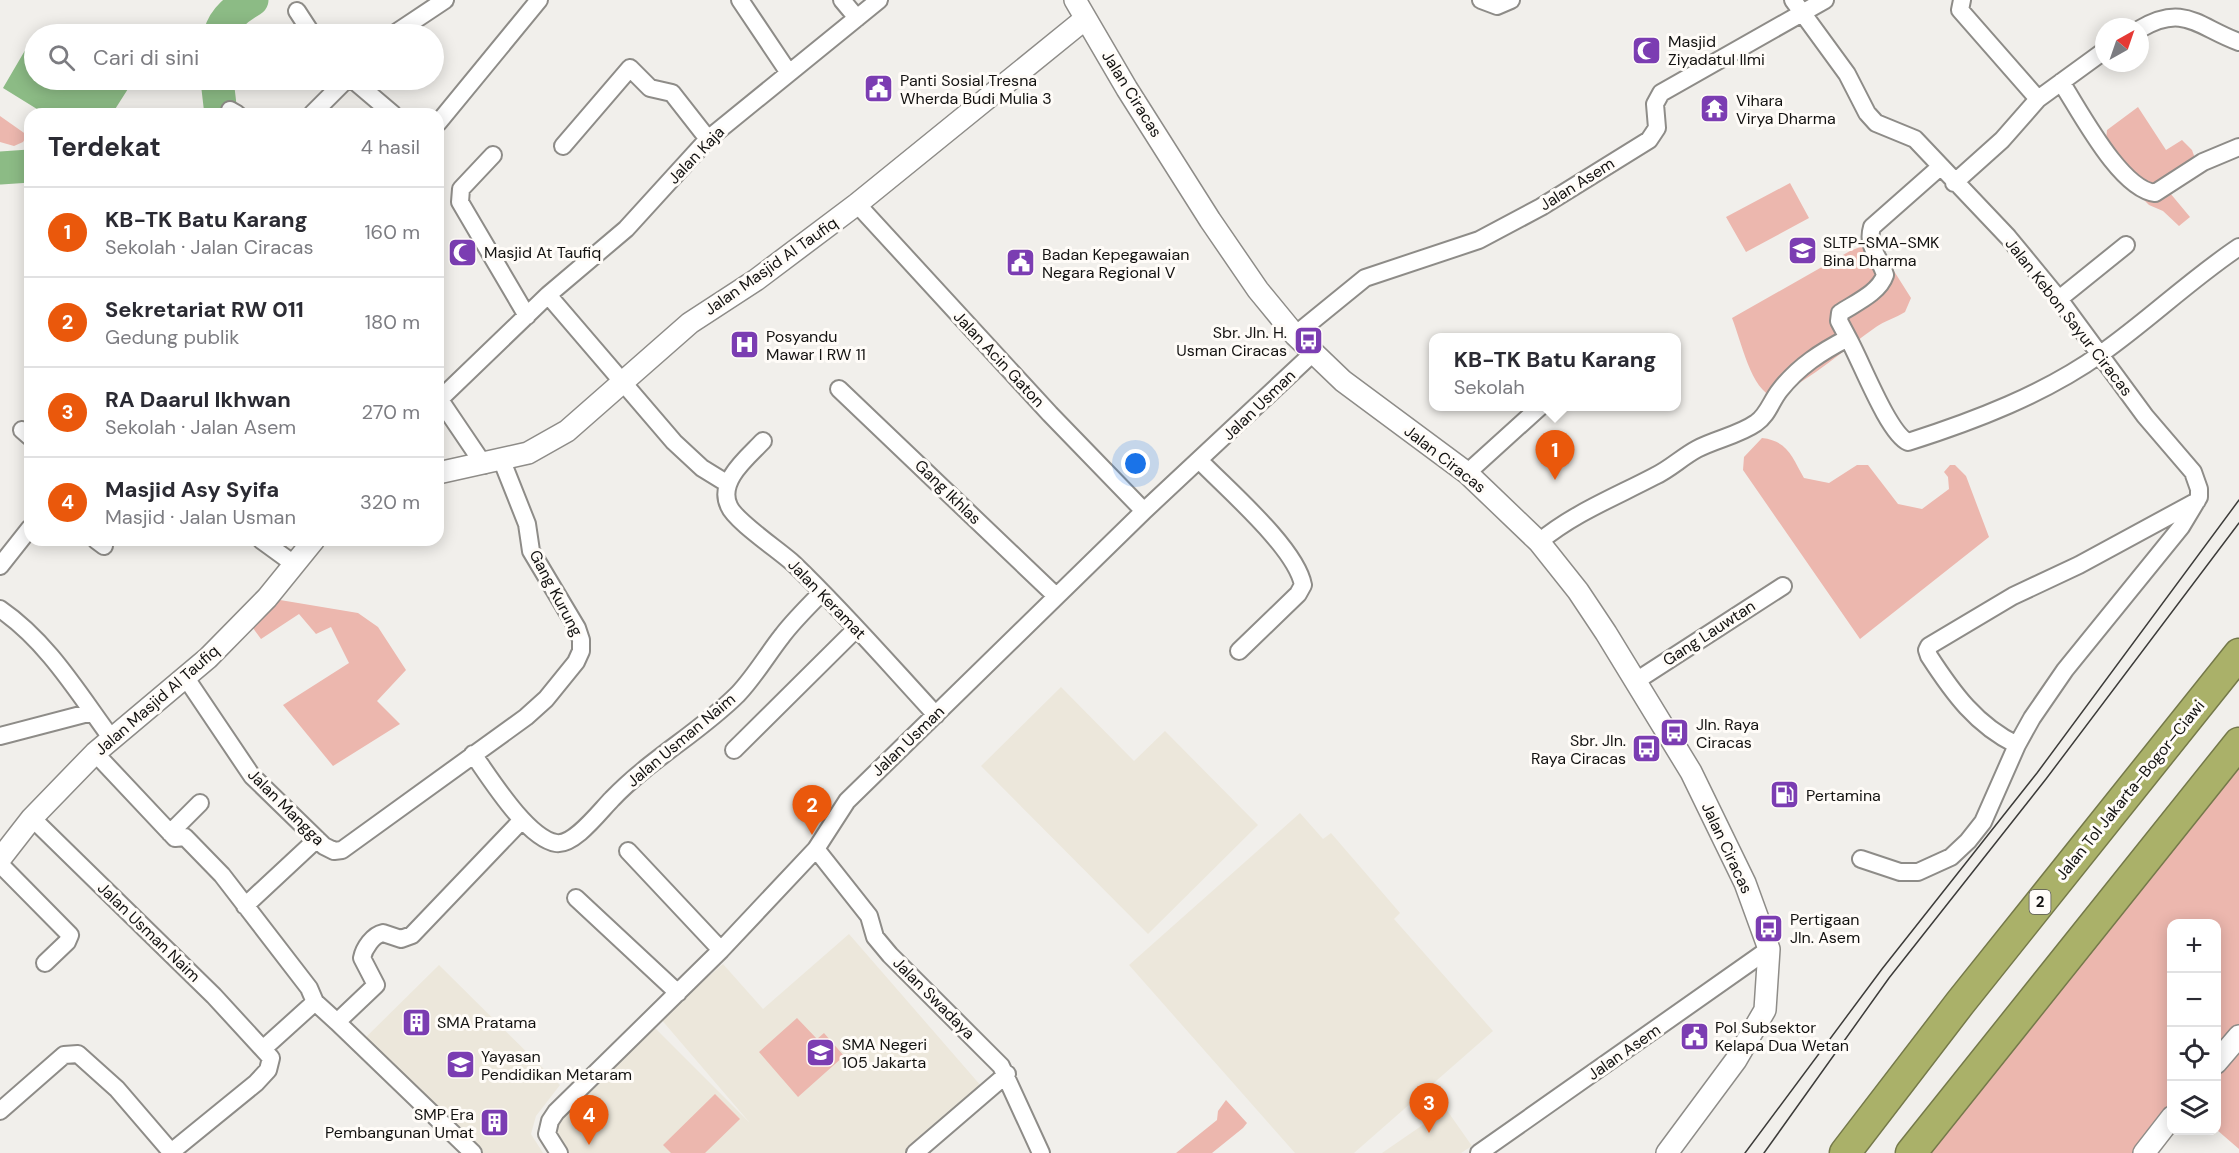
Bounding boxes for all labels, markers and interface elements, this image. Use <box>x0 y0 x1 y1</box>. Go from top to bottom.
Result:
north arrow <box>2095 18 2149 72</box>
search box <box>24 24 444 90</box>
place label: Masjid Ziyadatul Ilmi <box>1668 31 1765 70</box>
mosque icon: Masjid Ziyadatul Ilmi <box>1631 34 1663 66</box>
icon: search <box>45 41 78 74</box>
text: Cari di sini <box>93 43 199 72</box>
street label: Jalan Ciracas <box>1097 47 1167 141</box>
place label: Panti Sosial Tresna Wherda Budi Mulia 3 <box>900 70 1052 109</box>
public building icon: Panti Sosial Tresna Wherda Budi Mulia 3 <box>863 73 895 105</box>
place label: Vihara Virya Dharma <box>1736 90 1836 129</box>
temple icon: Vihara Virya Dharma <box>1699 93 1731 125</box>
street label: Jalan Kaja <box>663 122 729 188</box>
text: Terdekat <box>48 130 161 164</box>
text: 4 hasil <box>361 134 420 160</box>
street label: Jalan Asem <box>1536 153 1618 215</box>
text: KB-TK Batu Karang <box>105 205 308 234</box>
street label: Jalan Masjid Al Taufiq <box>700 212 842 320</box>
text: 1 <box>64 219 71 245</box>
text: 160 m <box>364 219 420 245</box>
place label: SLTP-SMA-SMK Bina Dharma <box>1823 232 1939 271</box>
text: Sekolah · Jalan Ciracas <box>105 234 313 260</box>
street label: Jalan Kebon Sayur Ciracas <box>2001 234 2137 400</box>
school or university icon: SLTP-SMA-SMK Bina Dharma <box>1786 235 1818 267</box>
mosque icon: Masjid At Taufiq <box>447 236 479 268</box>
place label: Masjid At Taufiq <box>484 242 601 263</box>
place label: Badan Kepegawaian Negara Regional V <box>1042 244 1189 283</box>
public building icon: Badan Kepegawaian Negara Regional V <box>1005 247 1037 279</box>
text: Sekretariat RW 011 <box>105 295 304 324</box>
street label: Jalan Acin Gaton <box>949 306 1049 412</box>
text: 2 <box>62 309 73 335</box>
text: 180 m <box>365 309 420 335</box>
place label: Sbr. Jln. H. Usman Ciracas <box>1176 322 1287 361</box>
text: Gedung publik <box>105 324 239 350</box>
bus stop icon: Sbr. Jln. H. Usman Ciracas <box>1292 325 1324 357</box>
place label: Posyandu Mawar I RW 11 <box>766 326 866 365</box>
hospital icon: Posyandu Mawar I RW 11 <box>729 329 761 361</box>
popup <box>1429 333 1681 411</box>
text: KB-TK Batu Karang <box>1454 345 1656 374</box>
street label: Jalan Usman <box>1218 365 1300 445</box>
text: Sekolah <box>1454 374 1525 400</box>
text: RA Daarul Ikhwan <box>105 385 291 414</box>
text: 3 <box>61 399 74 425</box>
text: 270 m <box>362 399 420 425</box>
text: Sekolah · Jalan Asem <box>105 414 296 440</box>
street label: Jalan Ciracas <box>1400 420 1490 498</box>
pin: 1 <box>1536 430 1574 480</box>
your location <box>1121 449 1150 478</box>
street label: Gang Ikhlas <box>910 455 986 529</box>
text: Masjid Asy Syifa <box>105 475 279 504</box>
text: 4 <box>61 489 74 515</box>
text: 320 m <box>360 489 420 515</box>
text: Masjid · Jalan Usman <box>105 504 296 530</box>
street label: Gang Kurung <box>525 546 588 640</box>
street label: Jalan Keramat <box>783 554 871 644</box>
street label: Gang Lauwtan <box>1659 595 1759 671</box>
street label: Jalan Masjid Al Taufiq <box>91 640 223 760</box>
street label: Jalan Usman Naim <box>622 689 740 791</box>
street label: Jalan Tol Jakarta–Bogor–Ciawi <box>2051 696 2209 884</box>
street label: Jalan Usman <box>867 701 949 781</box>
place label: Jln. Raya Ciracas <box>1696 714 1759 753</box>
bus stop icon: Jln. Raya Ciracas <box>1659 717 1691 749</box>
place label: Sbr. Jln. Raya Ciracas <box>1531 730 1626 769</box>
bus stop icon: Sbr. Jln. Raya Ciracas <box>1631 733 1663 765</box>
street label: Jalan Mangga <box>243 764 329 850</box>
fuel station icon: Pertamina <box>1769 779 1801 811</box>
place label: Pertamina <box>1806 785 1881 806</box>
pin: 2 <box>792 786 832 835</box>
street label: Jalan Ciracas <box>1697 799 1757 897</box>
street label: Jalan Usman Naim <box>93 877 205 987</box>
road number: 2 <box>2030 890 2050 914</box>
place label: Pertigaan Jln. Asem <box>1790 909 1860 948</box>
bus stop icon: Pertigaan Jln. Asem <box>1753 912 1785 944</box>
map controls <box>2167 919 2221 1135</box>
button: + <box>2167 919 2221 973</box>
street label: Jalan Swadaya <box>888 952 980 1044</box>
button: − <box>2167 973 2221 1027</box>
building icon: SMA Pratama <box>400 1006 432 1038</box>
place label: SMA Pratama <box>437 1012 536 1033</box>
place label: Pol Subsektor Kelapa Dua Wetan <box>1715 1017 1849 1056</box>
street label: Jalan Asem <box>1583 1019 1665 1085</box>
public building icon: Pol Subsektor Kelapa Dua Wetan <box>1678 1020 1710 1052</box>
button: locate <box>2167 1027 2221 1081</box>
place label: SMA Negeri 105 Jakarta <box>842 1034 927 1073</box>
school or university icon: SMA Negeri 105 Jakarta <box>805 1037 837 1069</box>
place label: Yayasan Pendidikan Metaram <box>481 1046 632 1085</box>
school or university icon: Yayasan Pendidikan Metaram <box>444 1049 476 1081</box>
button: layers <box>2167 1081 2221 1135</box>
pin: 3 <box>1410 1084 1448 1133</box>
pin: 4 <box>570 1096 608 1145</box>
place label: SMP Era Pembangunan Umat <box>325 1104 474 1143</box>
building icon: SMP Era Pembangunan Umat <box>479 1107 511 1139</box>

